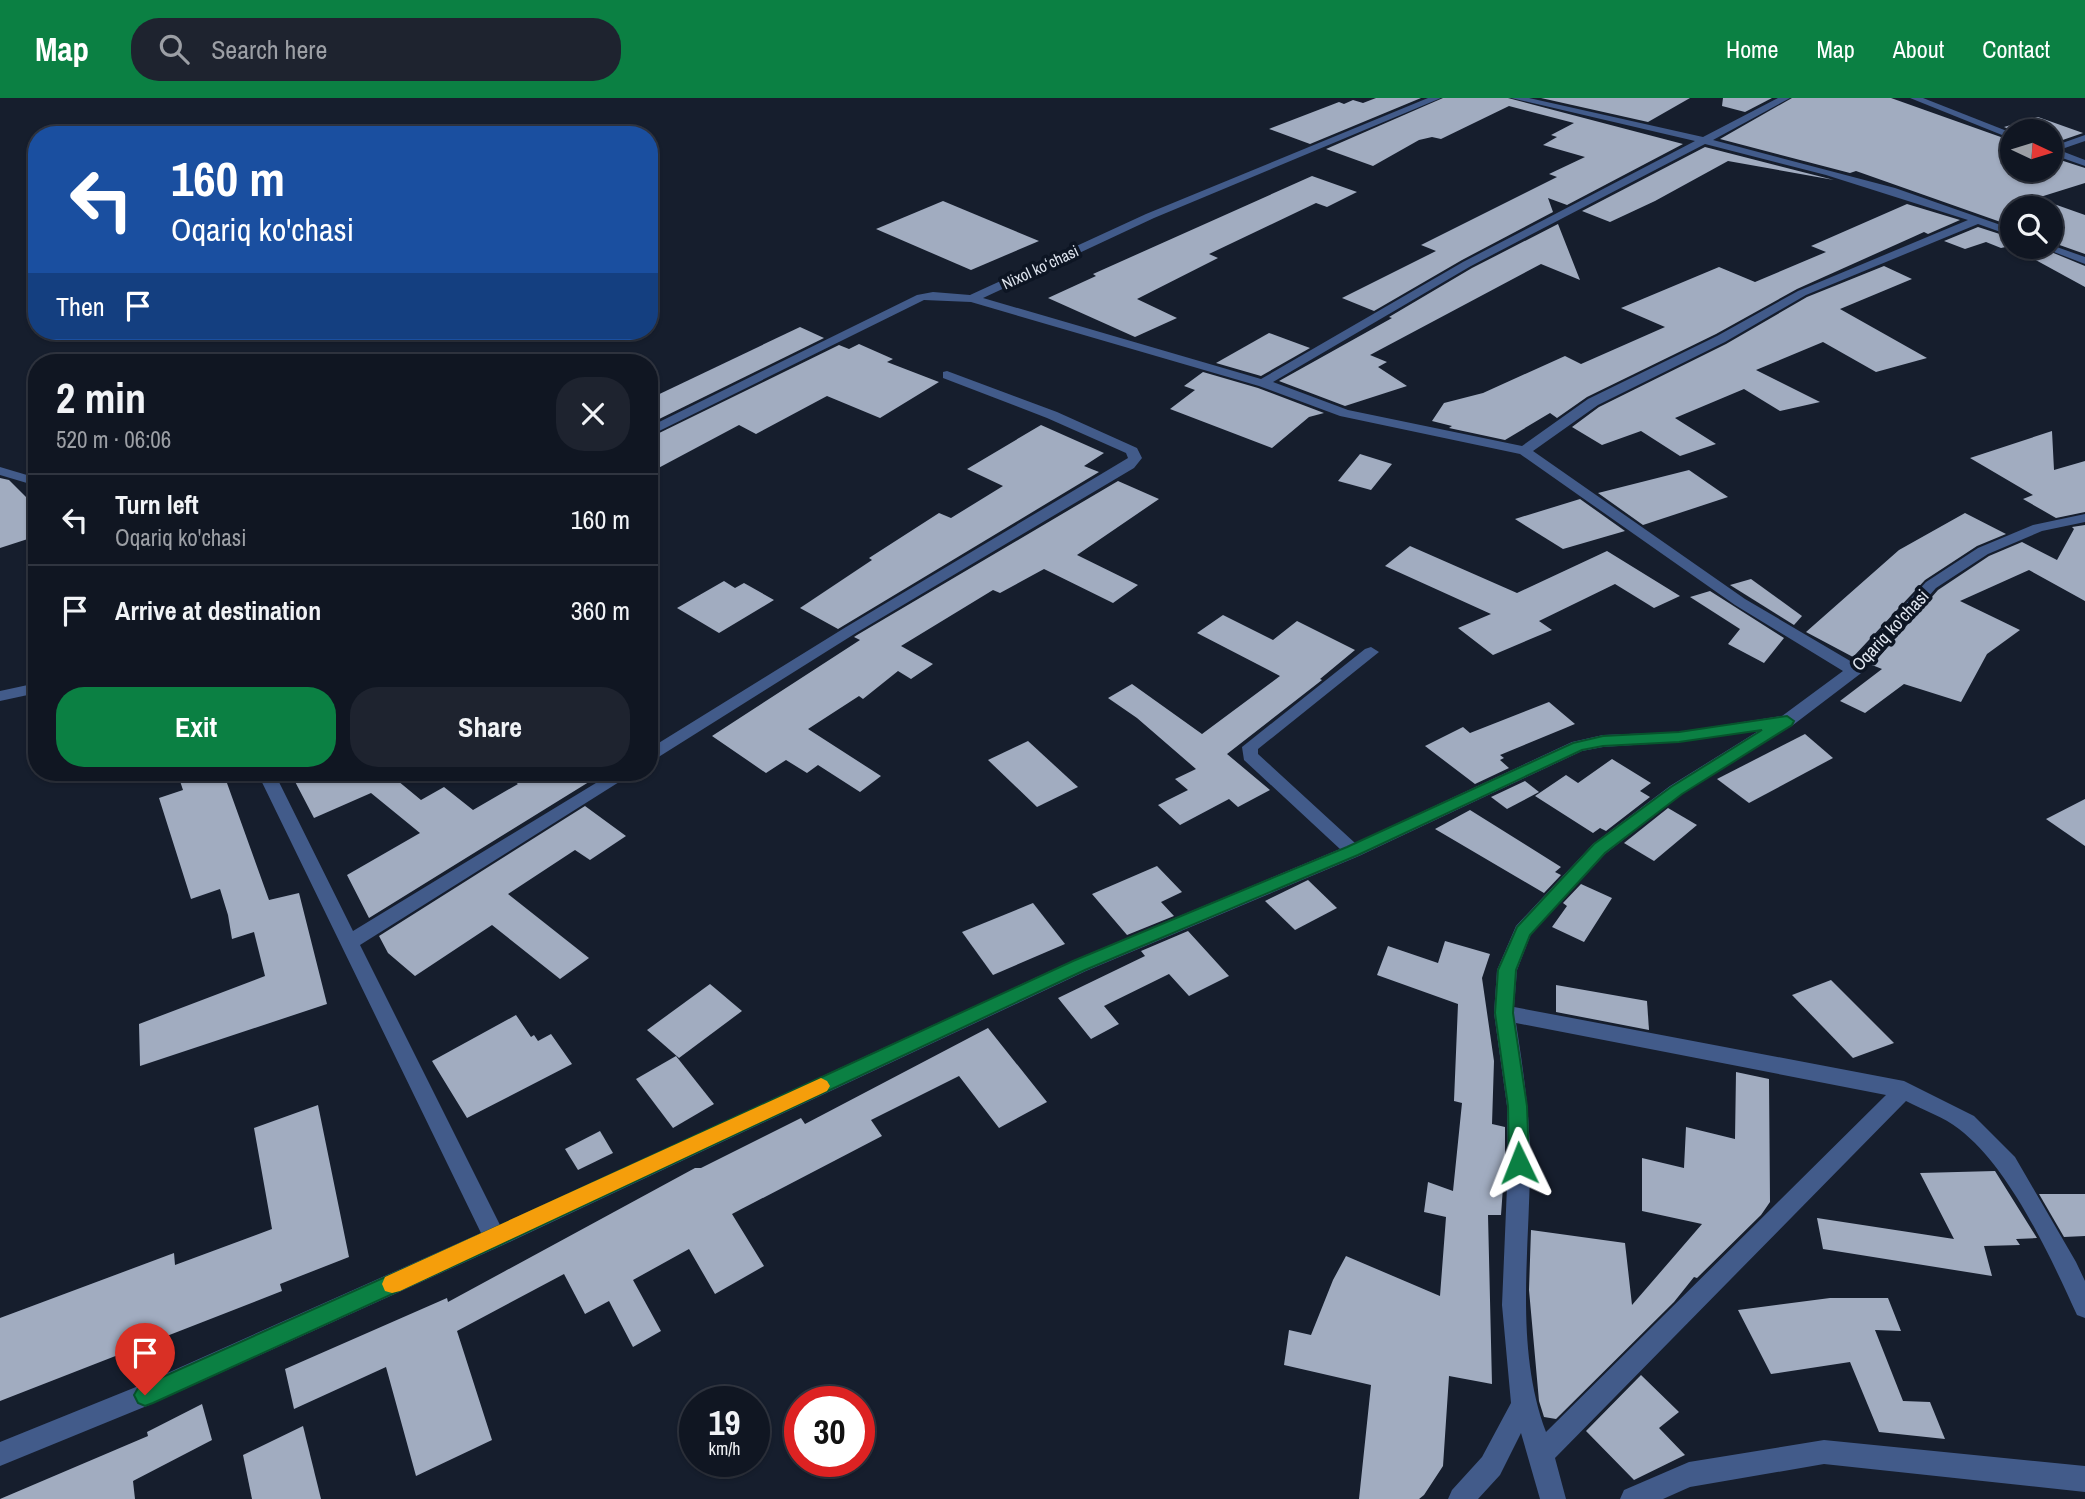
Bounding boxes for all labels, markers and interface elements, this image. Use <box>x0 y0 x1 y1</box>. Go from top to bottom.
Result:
search box <box>131 18 621 81</box>
text: Map <box>35 27 89 71</box>
icon: search <box>155 30 193 68</box>
text: Search here <box>211 32 327 67</box>
text: Home <box>1726 33 1778 65</box>
text: Map <box>1816 33 1855 65</box>
text: About <box>1893 33 1944 65</box>
text: Contact <box>1982 33 2050 65</box>
north arrow <box>2000 119 2063 182</box>
map controls <box>2000 119 2063 259</box>
text: 160 m <box>171 145 285 211</box>
icon: left <box>56 154 147 245</box>
button: search <box>2000 196 2063 259</box>
text: Oqariq ko'chasi <box>171 208 354 251</box>
street label: Nixol koʻchasi <box>998 240 1082 294</box>
icon: arrive <box>119 287 157 325</box>
text: Then <box>56 289 105 324</box>
text: 2 min <box>56 370 146 426</box>
button: close <box>556 377 630 451</box>
text: 520 m · 06:06 <box>56 424 171 455</box>
text: Turn left <box>115 487 199 522</box>
icon: left <box>56 501 94 539</box>
text: 160 m <box>571 502 630 537</box>
text: Oqariq ko'chasi <box>115 522 247 553</box>
street label: Oqariq ko'chasi <box>1846 584 1934 676</box>
icon: arrive <box>56 592 94 630</box>
text: Arrive at destination <box>115 593 321 628</box>
text: 360 m <box>571 593 630 628</box>
button: Exit <box>56 687 336 767</box>
button: Share <box>350 687 630 767</box>
position arrow <box>1482 1126 1556 1200</box>
pin <box>115 1323 175 1395</box>
icon: arrive <box>126 1334 164 1372</box>
speed limit sign: 30 <box>784 1386 875 1477</box>
text: 19 <box>709 1399 740 1446</box>
text: km/h <box>709 1436 741 1461</box>

